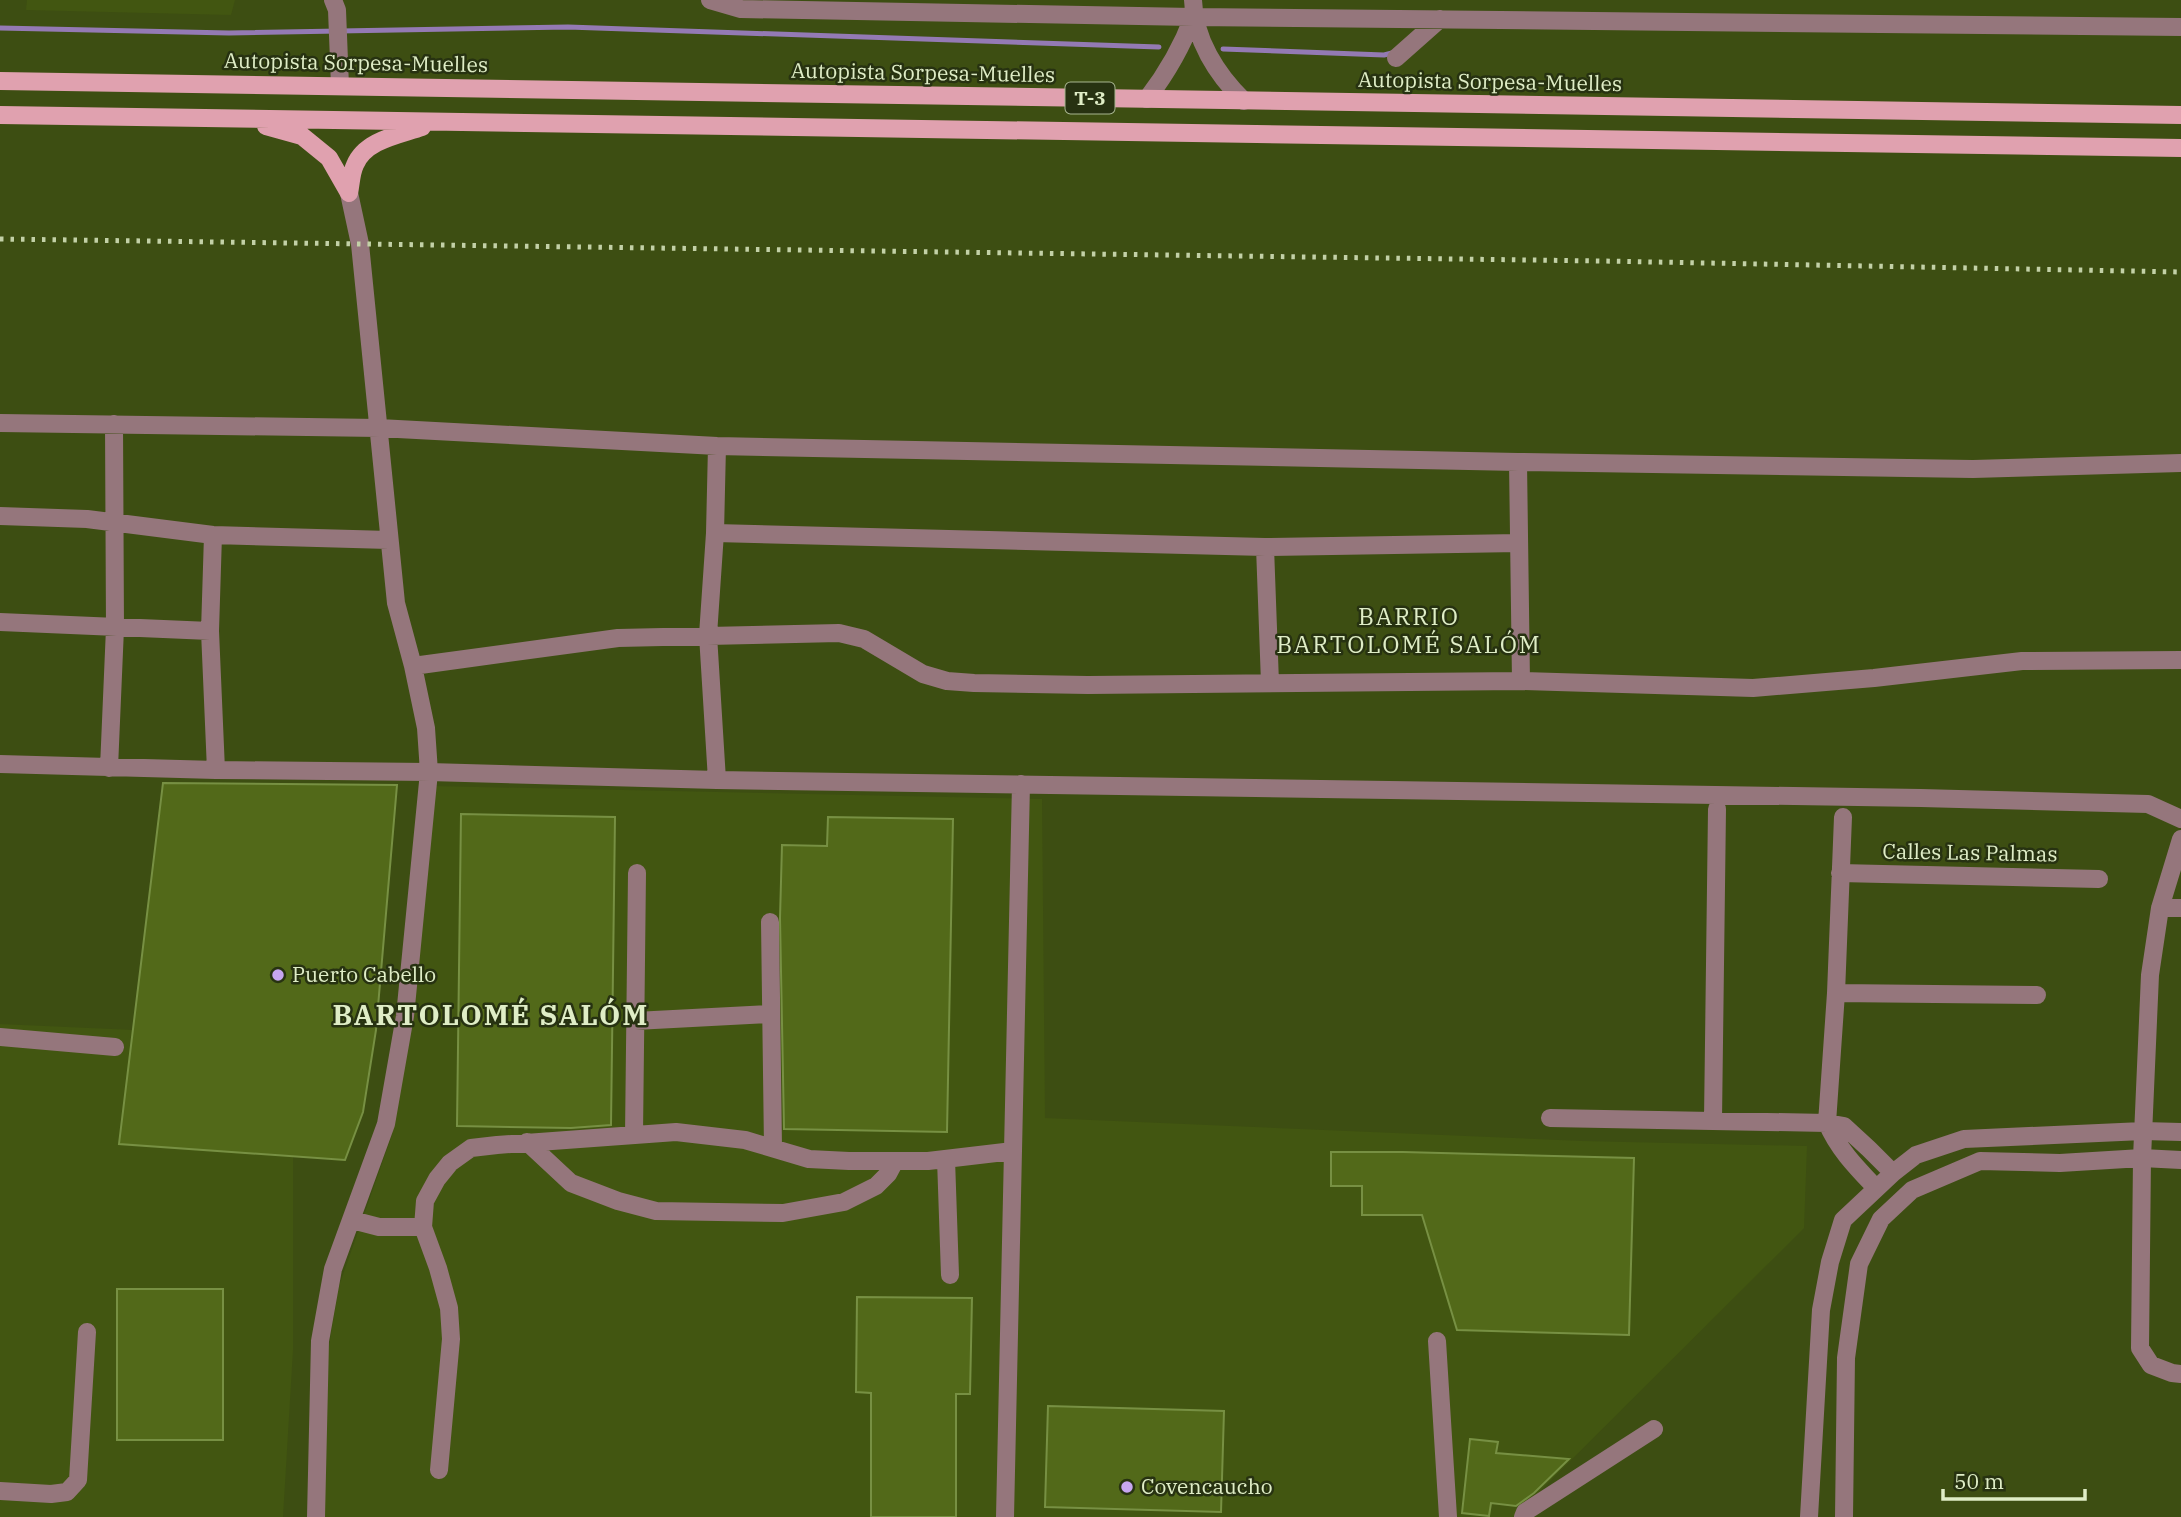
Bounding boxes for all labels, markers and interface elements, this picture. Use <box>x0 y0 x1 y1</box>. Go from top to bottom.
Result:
street label: Autopista Sorpesa-Muelles <box>224 46 488 78</box>
street label: Autopista Sorpesa-Muelles <box>791 56 1055 88</box>
street label: Autopista Sorpesa-Muelles <box>1358 65 1622 97</box>
road number: T-3 <box>1066 82 1114 114</box>
district label: BARRIO BARTOLOMÉ SALÓM <box>1276 600 1542 660</box>
street label: Calles Las Palmas <box>1882 836 2058 868</box>
place label: Puerto Cabello <box>292 960 436 988</box>
marker: Puerto Cabello <box>270 967 286 983</box>
district label: BARTOLOMÉ SALÓM <box>333 996 649 1033</box>
scale bar <box>1943 1458 2085 1502</box>
text: 50 m <box>1954 1467 2004 1495</box>
place label: Covencaucho <box>1141 1472 1273 1500</box>
marker: Covencaucho <box>1119 1479 1135 1495</box>

